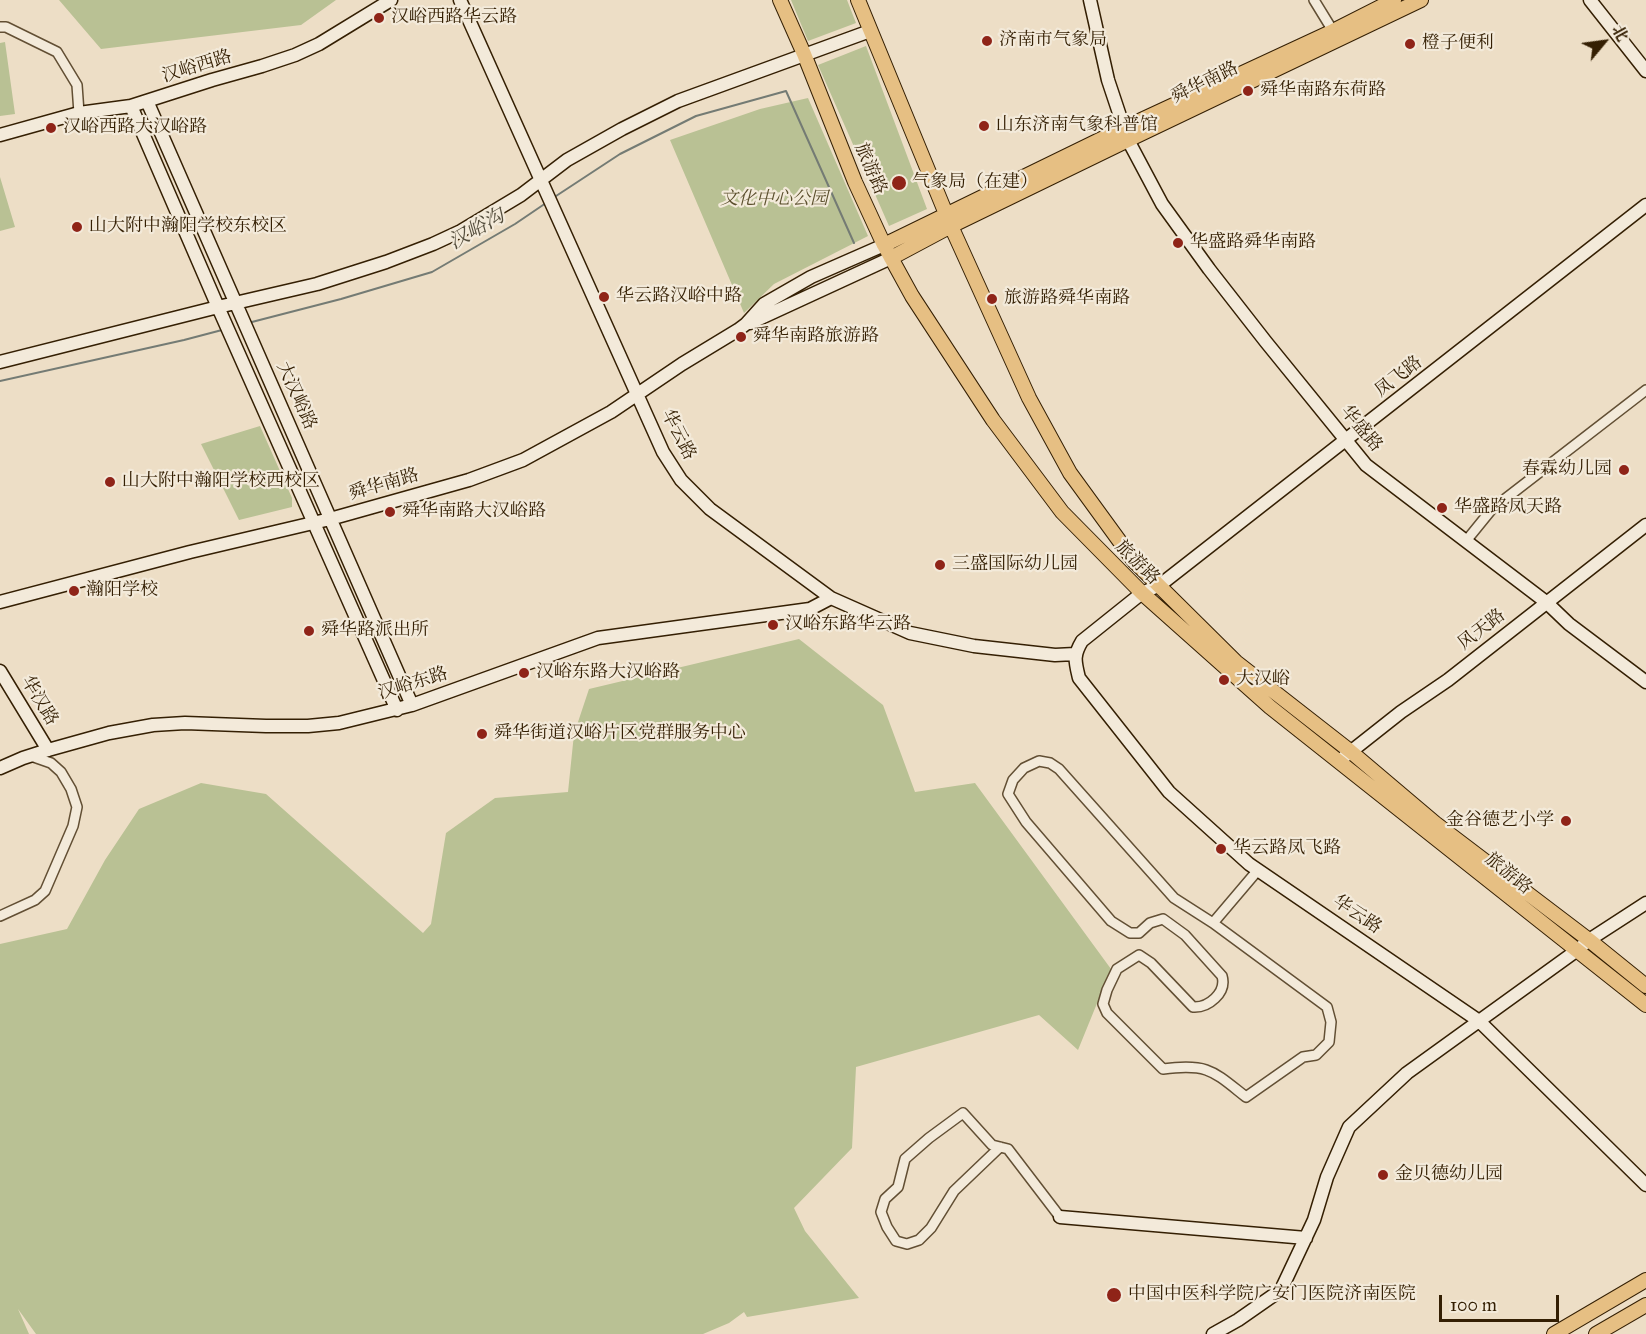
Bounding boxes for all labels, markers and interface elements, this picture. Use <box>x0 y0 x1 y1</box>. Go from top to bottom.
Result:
place label: 汉峪西路华云路 <box>391 7 517 29</box>
marker: 汉峪西路华云路 <box>372 11 386 25</box>
north arrow <box>1574 12 1634 72</box>
text: 北 <box>1608 21 1632 45</box>
place label: 济南市气象局 <box>999 30 1107 52</box>
place label: 橙子便利 <box>1422 33 1494 55</box>
marker: 济南市气象局 <box>980 34 994 48</box>
marker: 橙子便利 <box>1403 37 1417 51</box>
street label: 汉峪西路 <box>159 46 235 88</box>
street label: 舜华南路 <box>1168 58 1242 108</box>
place label: 舜华南路东荷路 <box>1260 80 1386 102</box>
marker: 舜华南路东荷路 <box>1241 84 1255 98</box>
place label: 山东济南气象科普馆 <box>996 115 1158 137</box>
place label: 汉峪西路大汉峪路 <box>63 117 207 139</box>
marker: 山东济南气象科普馆 <box>977 119 991 133</box>
marker: 汉峪西路大汉峪路 <box>44 121 58 135</box>
street label: 旅游路 <box>850 140 890 198</box>
place label: 气象局（在建） <box>912 172 1038 194</box>
marker: 气象局（在建） <box>890 174 908 192</box>
park label: 文化中心公园 <box>720 189 828 211</box>
water label: 汉峪沟 <box>445 205 509 255</box>
place label: 山大附中瀚阳学校东校区 <box>89 216 287 238</box>
marker: 山大附中瀚阳学校东校区 <box>70 220 84 234</box>
place label: 华盛路舜华南路 <box>1190 232 1316 254</box>
marker: 华盛路舜华南路 <box>1171 236 1185 250</box>
place label: 华云路汉峪中路 <box>616 286 742 308</box>
place label: 旅游路舜华南路 <box>1004 288 1130 310</box>
marker: 华云路汉峪中路 <box>597 290 611 304</box>
marker: 旅游路舜华南路 <box>985 292 999 306</box>
place label: 舜华南路旅游路 <box>753 326 879 348</box>
marker: 舜华南路旅游路 <box>734 330 748 344</box>
street label: 凤飞路 <box>1371 352 1427 402</box>
street label: 大汉峪路 <box>271 359 321 433</box>
street label: 华盛路 <box>1335 401 1387 457</box>
street label: 华云路 <box>656 406 700 464</box>
place label: 春霖幼儿园 <box>1522 459 1612 481</box>
marker: 春霖幼儿园 <box>1617 463 1631 477</box>
street label: 舜华南路 <box>346 465 422 505</box>
place label: 山大附中瀚阳学校西校区 <box>122 471 320 493</box>
marker: 山大附中瀚阳学校西校区 <box>103 475 117 489</box>
place label: 华盛路凤天路 <box>1454 497 1562 519</box>
place label: 舜华南路大汉峪路 <box>402 501 546 523</box>
marker: 华盛路凤天路 <box>1435 501 1449 515</box>
marker: 舜华南路大汉峪路 <box>383 505 397 519</box>
street label: 旅游路 <box>1110 536 1164 590</box>
place label: 三盛国际幼儿园 <box>952 554 1078 576</box>
marker: 三盛国际幼儿园 <box>933 558 947 572</box>
place label: 瀚阳学校 <box>86 580 158 602</box>
marker: 瀚阳学校 <box>67 584 81 598</box>
street label: 风天路 <box>1454 605 1510 655</box>
place label: 汉峪东路华云路 <box>785 614 911 636</box>
marker: 汉峪东路华云路 <box>766 618 780 632</box>
place label: 舜华路派出所 <box>321 620 429 642</box>
marker: 舜华路派出所 <box>302 624 316 638</box>
place label: 汉峪东路大汉峪路 <box>536 662 680 684</box>
street label: 汉峪东路 <box>375 663 451 705</box>
marker: 汉峪东路大汉峪路 <box>517 666 531 680</box>
place label: 大汉峪 <box>1236 669 1290 691</box>
street label: 华汉路 <box>16 672 62 730</box>
marker: 大汉峪 <box>1217 673 1231 687</box>
place label: 舜华街道汉峪片区党群服务中心 <box>494 723 746 745</box>
marker: 舜华街道汉峪片区党群服务中心 <box>475 727 489 741</box>
place label: 金谷德艺小学 <box>1446 810 1554 832</box>
marker: 金谷德艺小学 <box>1559 814 1573 828</box>
place label: 华云路凤飞路 <box>1233 838 1341 860</box>
marker: 华云路凤飞路 <box>1214 842 1228 856</box>
street label: 旅游路 <box>1480 849 1536 899</box>
street label: 华云路 <box>1329 891 1385 939</box>
place label: 金贝德幼儿园 <box>1395 1164 1503 1186</box>
marker: 金贝德幼儿园 <box>1376 1168 1390 1182</box>
scale bar <box>1442 1283 1562 1321</box>
place label: 中国中医科学院广安门医院济南医院 <box>1128 1284 1416 1306</box>
marker: 中国中医科学院广安门医院济南医院 <box>1105 1286 1123 1304</box>
text: 100 m <box>1450 1294 1497 1316</box>

